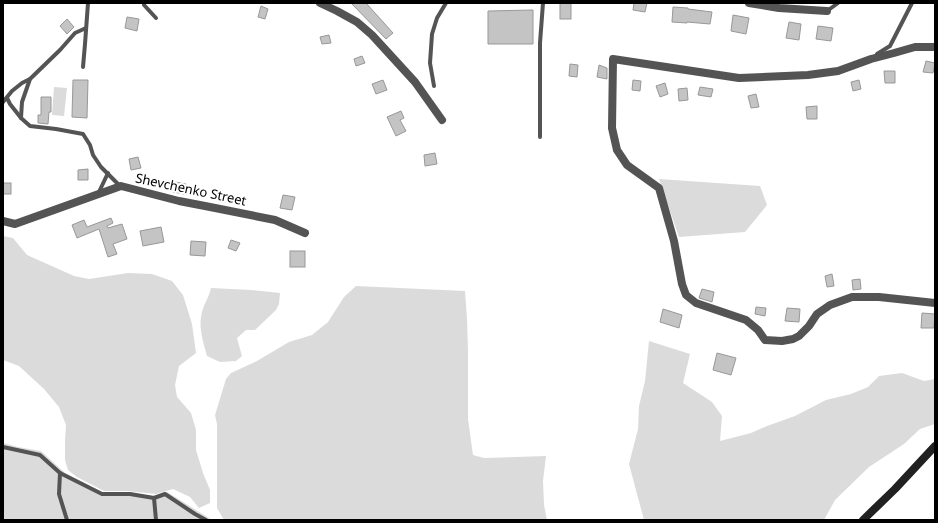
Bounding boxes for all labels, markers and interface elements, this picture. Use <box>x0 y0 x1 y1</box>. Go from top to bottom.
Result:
street label: Shevchenko Street <box>134 168 248 210</box>

